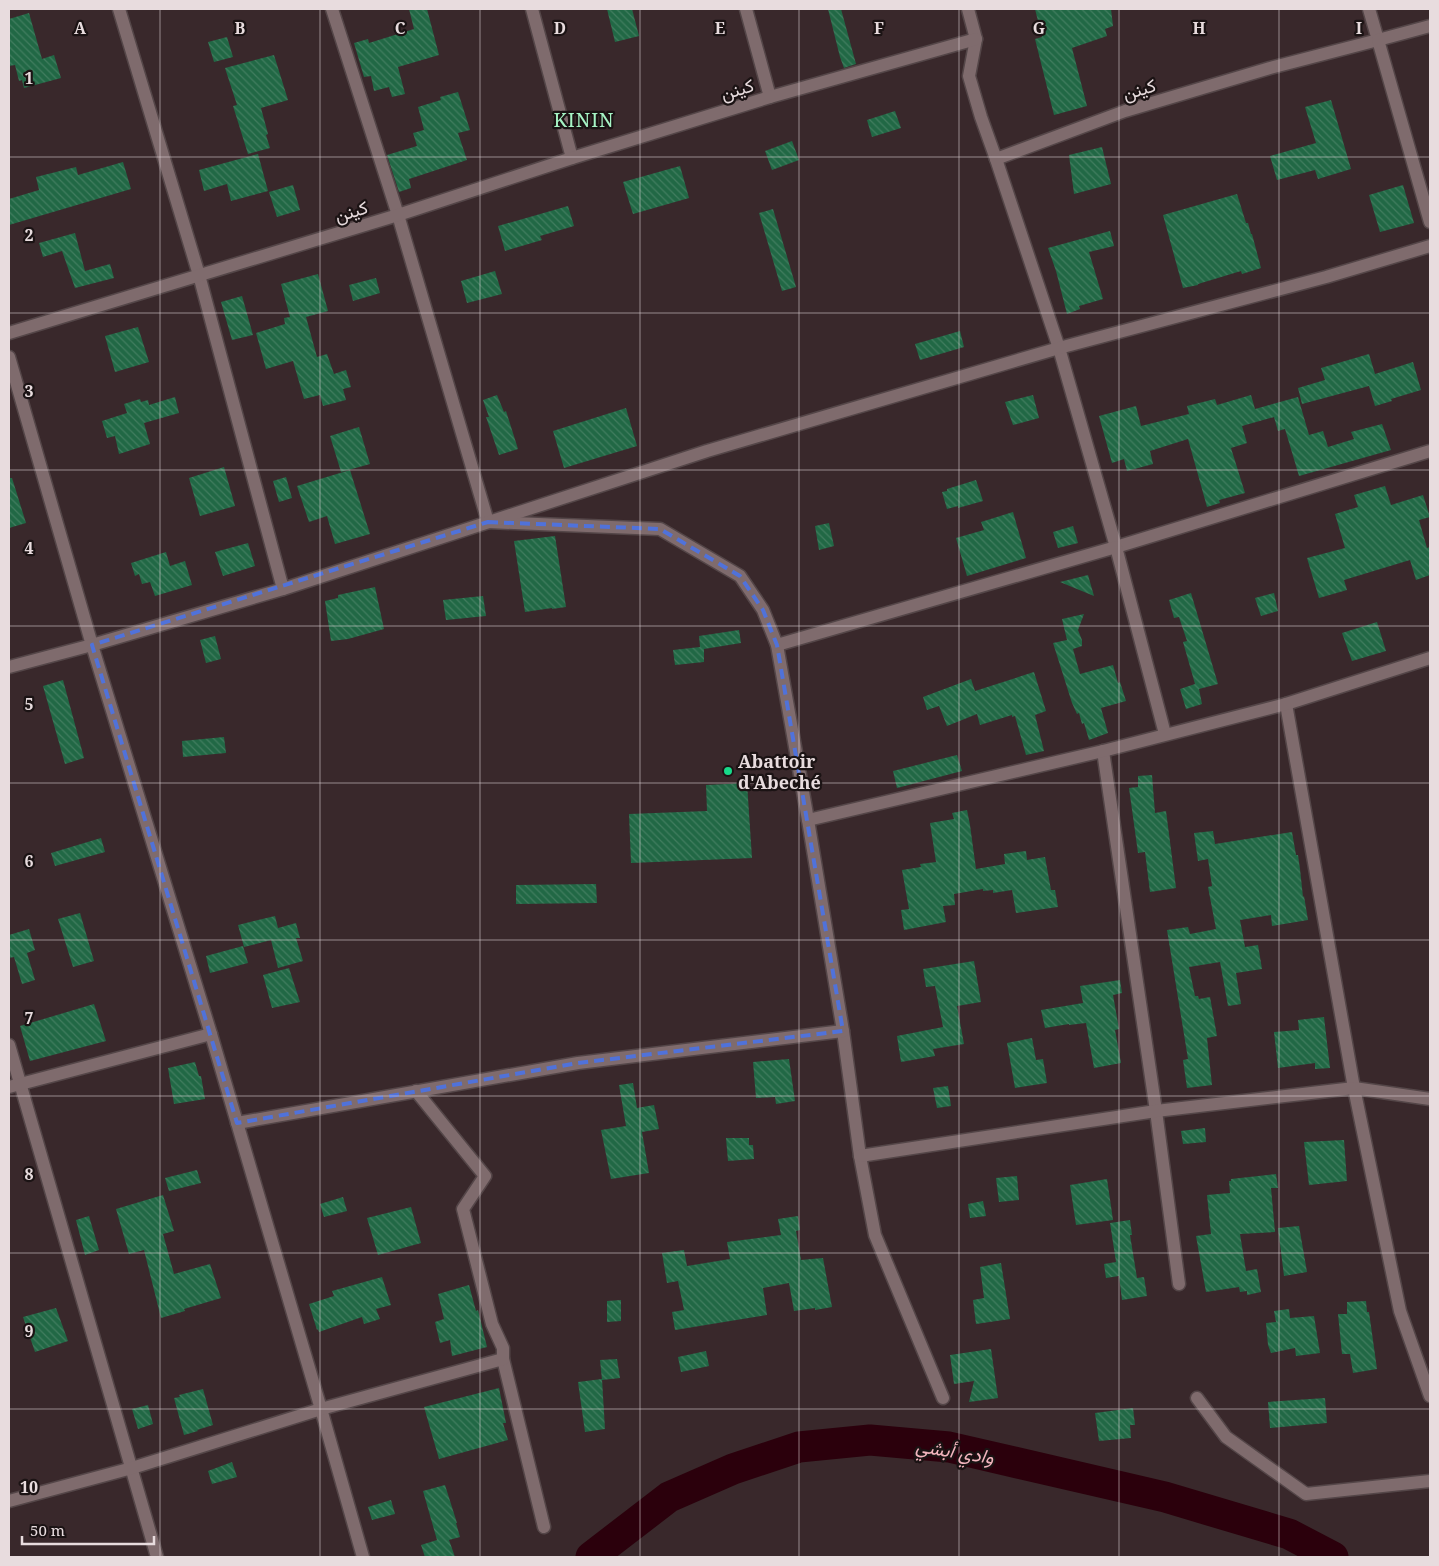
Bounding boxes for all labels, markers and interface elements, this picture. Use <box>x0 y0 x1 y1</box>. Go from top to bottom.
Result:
text: A <box>74 17 87 39</box>
text: B <box>235 17 246 39</box>
text: C <box>395 17 406 39</box>
text: D <box>554 17 566 39</box>
text: E <box>715 17 725 39</box>
text: F <box>874 17 884 39</box>
text: G <box>1033 17 1045 39</box>
text: H <box>1192 17 1206 39</box>
text: I <box>1356 17 1362 39</box>
text: 1 <box>24 67 34 89</box>
street label: كينن <box>717 73 757 105</box>
street label: كينن <box>1119 73 1159 105</box>
district label: KININ <box>553 107 615 133</box>
street label: كينن <box>331 195 371 227</box>
text: 2 <box>24 224 34 246</box>
text: 3 <box>24 380 34 402</box>
text: 4 <box>24 537 34 559</box>
text: 5 <box>24 693 34 715</box>
place label: Abattoir d'Abeché <box>738 749 821 794</box>
marker: Abattoir d'Abeché <box>722 765 734 777</box>
text: 6 <box>24 850 34 872</box>
text: 7 <box>24 1007 34 1029</box>
text: 8 <box>24 1163 34 1185</box>
text: 9 <box>24 1320 34 1342</box>
water label: وادي أبشي <box>914 1432 996 1473</box>
text: 10 <box>20 1476 38 1498</box>
scale bar <box>22 1514 155 1546</box>
text: 50 m <box>30 1520 65 1540</box>

